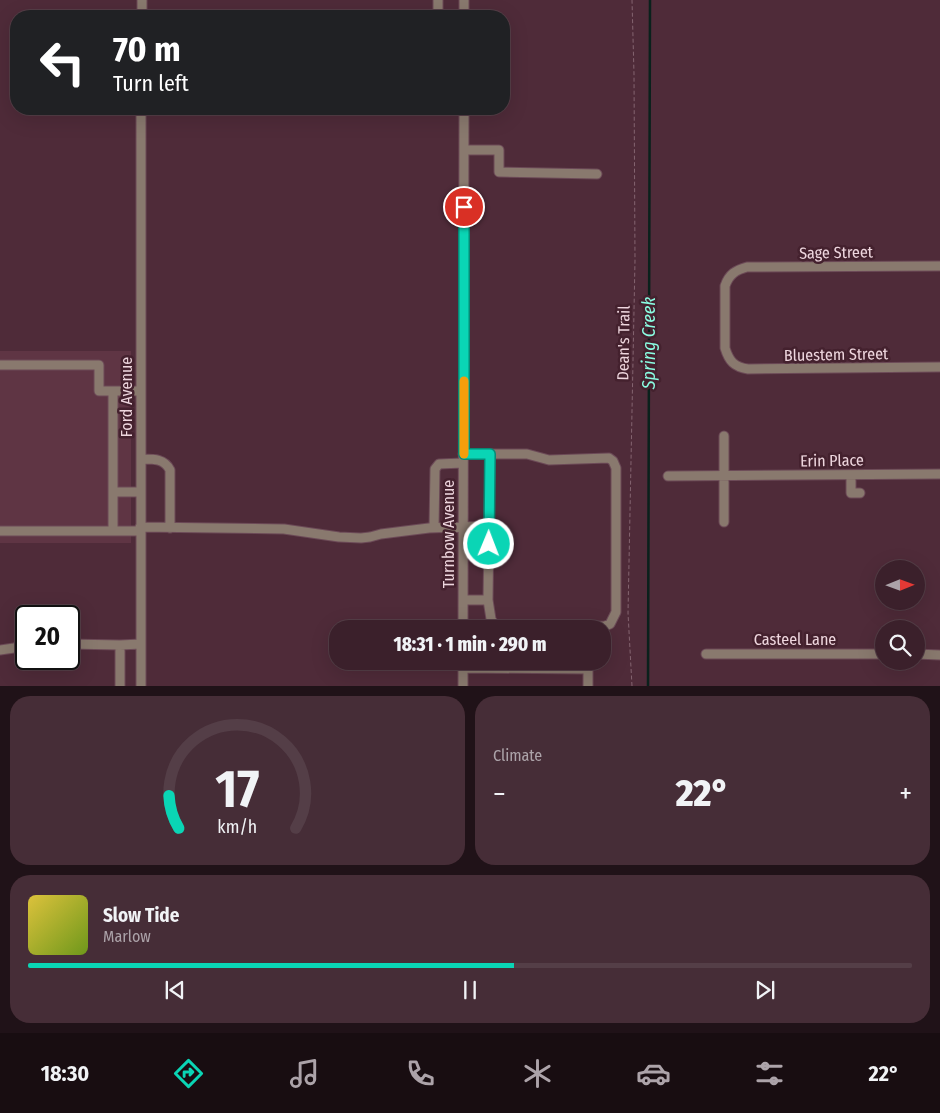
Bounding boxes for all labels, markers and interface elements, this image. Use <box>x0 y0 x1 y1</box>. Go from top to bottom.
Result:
text: 70 m <box>113 28 181 70</box>
icon: left <box>30 30 95 95</box>
text: Turn left <box>113 70 189 97</box>
pin <box>443 186 485 228</box>
icon: arrive <box>450 193 478 221</box>
street label: Sage Street <box>799 242 874 263</box>
water label: Spring Creek <box>638 297 660 390</box>
street label: Dean's Trail <box>613 305 634 381</box>
street label: Bluestem Street <box>784 344 889 365</box>
street label: Ford Avenue <box>117 357 136 437</box>
street label: Erin Place <box>800 450 864 471</box>
street label: Turnbow Avenue <box>439 480 458 588</box>
position arrow <box>462 517 514 569</box>
north arrow <box>875 560 925 610</box>
map controls <box>875 560 925 670</box>
speed limit sign: 20 <box>15 605 80 670</box>
button: search <box>875 620 925 670</box>
street label: Casteel Lane <box>754 630 836 649</box>
text: 18:31 · 1 min · 290 m <box>393 633 547 656</box>
text: Climate <box>493 746 542 765</box>
text: 17 <box>215 758 260 821</box>
text: 22° <box>676 770 729 816</box>
text: − <box>493 777 506 810</box>
text: + <box>899 777 912 810</box>
text: km/h <box>218 816 257 838</box>
text: Slow Tide <box>103 904 179 927</box>
text: Marlow <box>103 927 151 946</box>
icon: previous <box>161 976 189 1004</box>
icon: pause <box>456 976 484 1004</box>
icon: next <box>751 976 779 1004</box>
icon: directions <box>171 1056 206 1091</box>
icon: music <box>287 1056 322 1091</box>
icon: phone <box>403 1056 438 1091</box>
icon: climate <box>520 1056 555 1091</box>
icon: car <box>636 1056 671 1091</box>
icon: filters <box>752 1056 787 1091</box>
text: 18:30 <box>41 1060 89 1087</box>
text: 22° <box>869 1060 899 1087</box>

